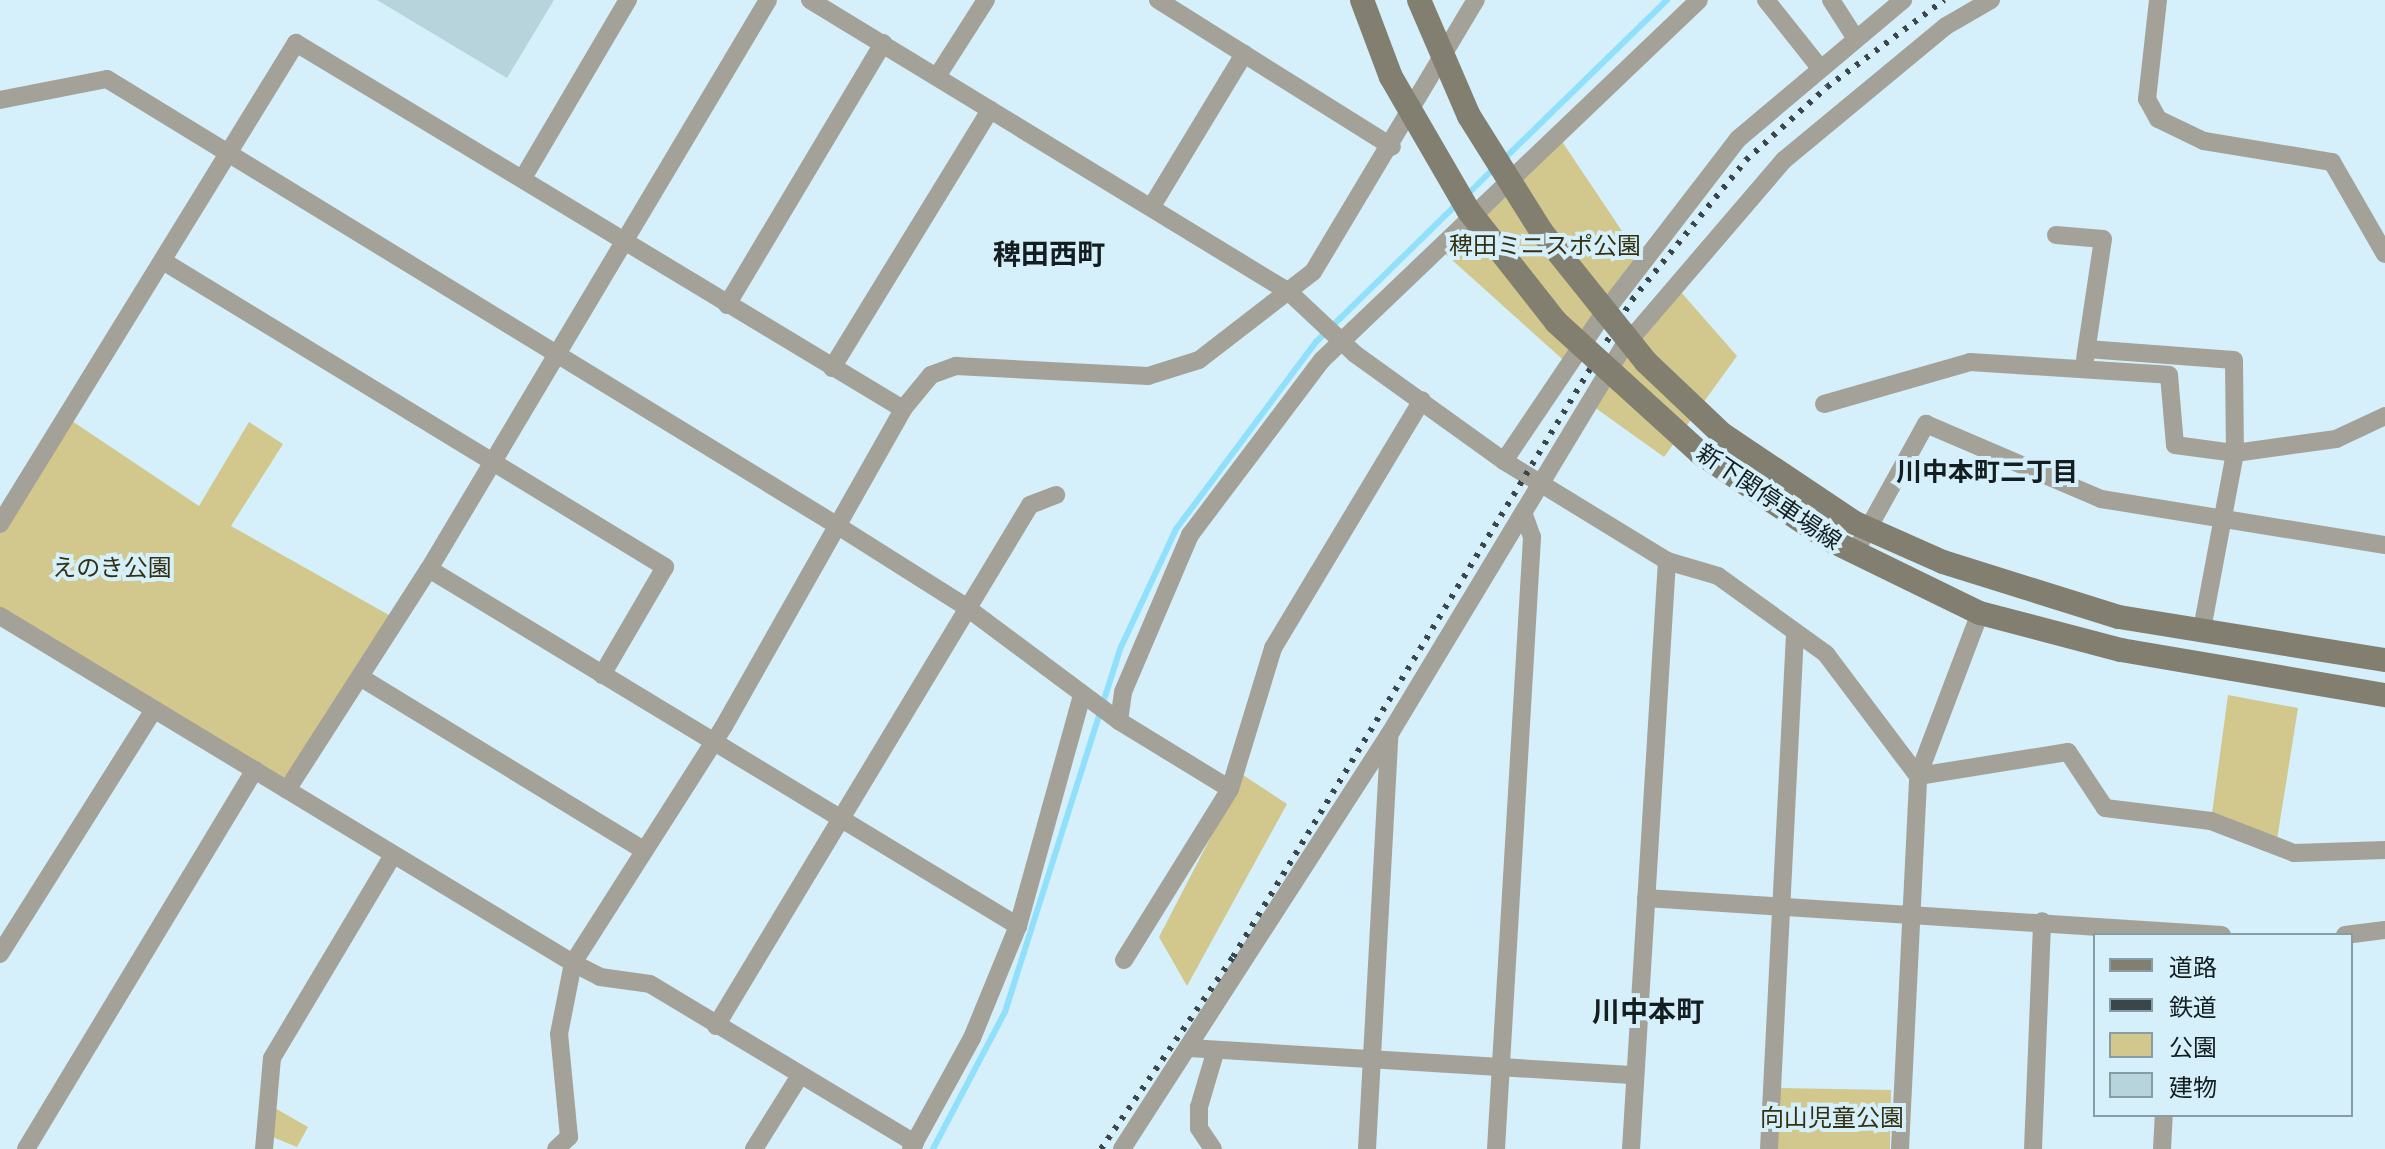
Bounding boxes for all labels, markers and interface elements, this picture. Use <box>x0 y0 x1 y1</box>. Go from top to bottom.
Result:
park label: 稗田ミニスポ公園 <box>1449 232 1641 260</box>
district label: 稗田西町 <box>993 237 1105 271</box>
street label: 新下関停車場線 <box>1691 438 1847 556</box>
district label: 川中本町二丁目 <box>1896 457 2078 489</box>
park label: えのき公園 <box>52 554 172 582</box>
legend <box>2093 933 2353 1117</box>
text: 道路 <box>2169 953 2217 982</box>
text: 鉄道 <box>2169 993 2217 1022</box>
district label: 川中本町 <box>1592 994 1704 1028</box>
text: 公園 <box>2169 1033 2217 1062</box>
text: 建物 <box>2169 1073 2217 1102</box>
park label: 向山児童公園 <box>1760 1104 1904 1132</box>

